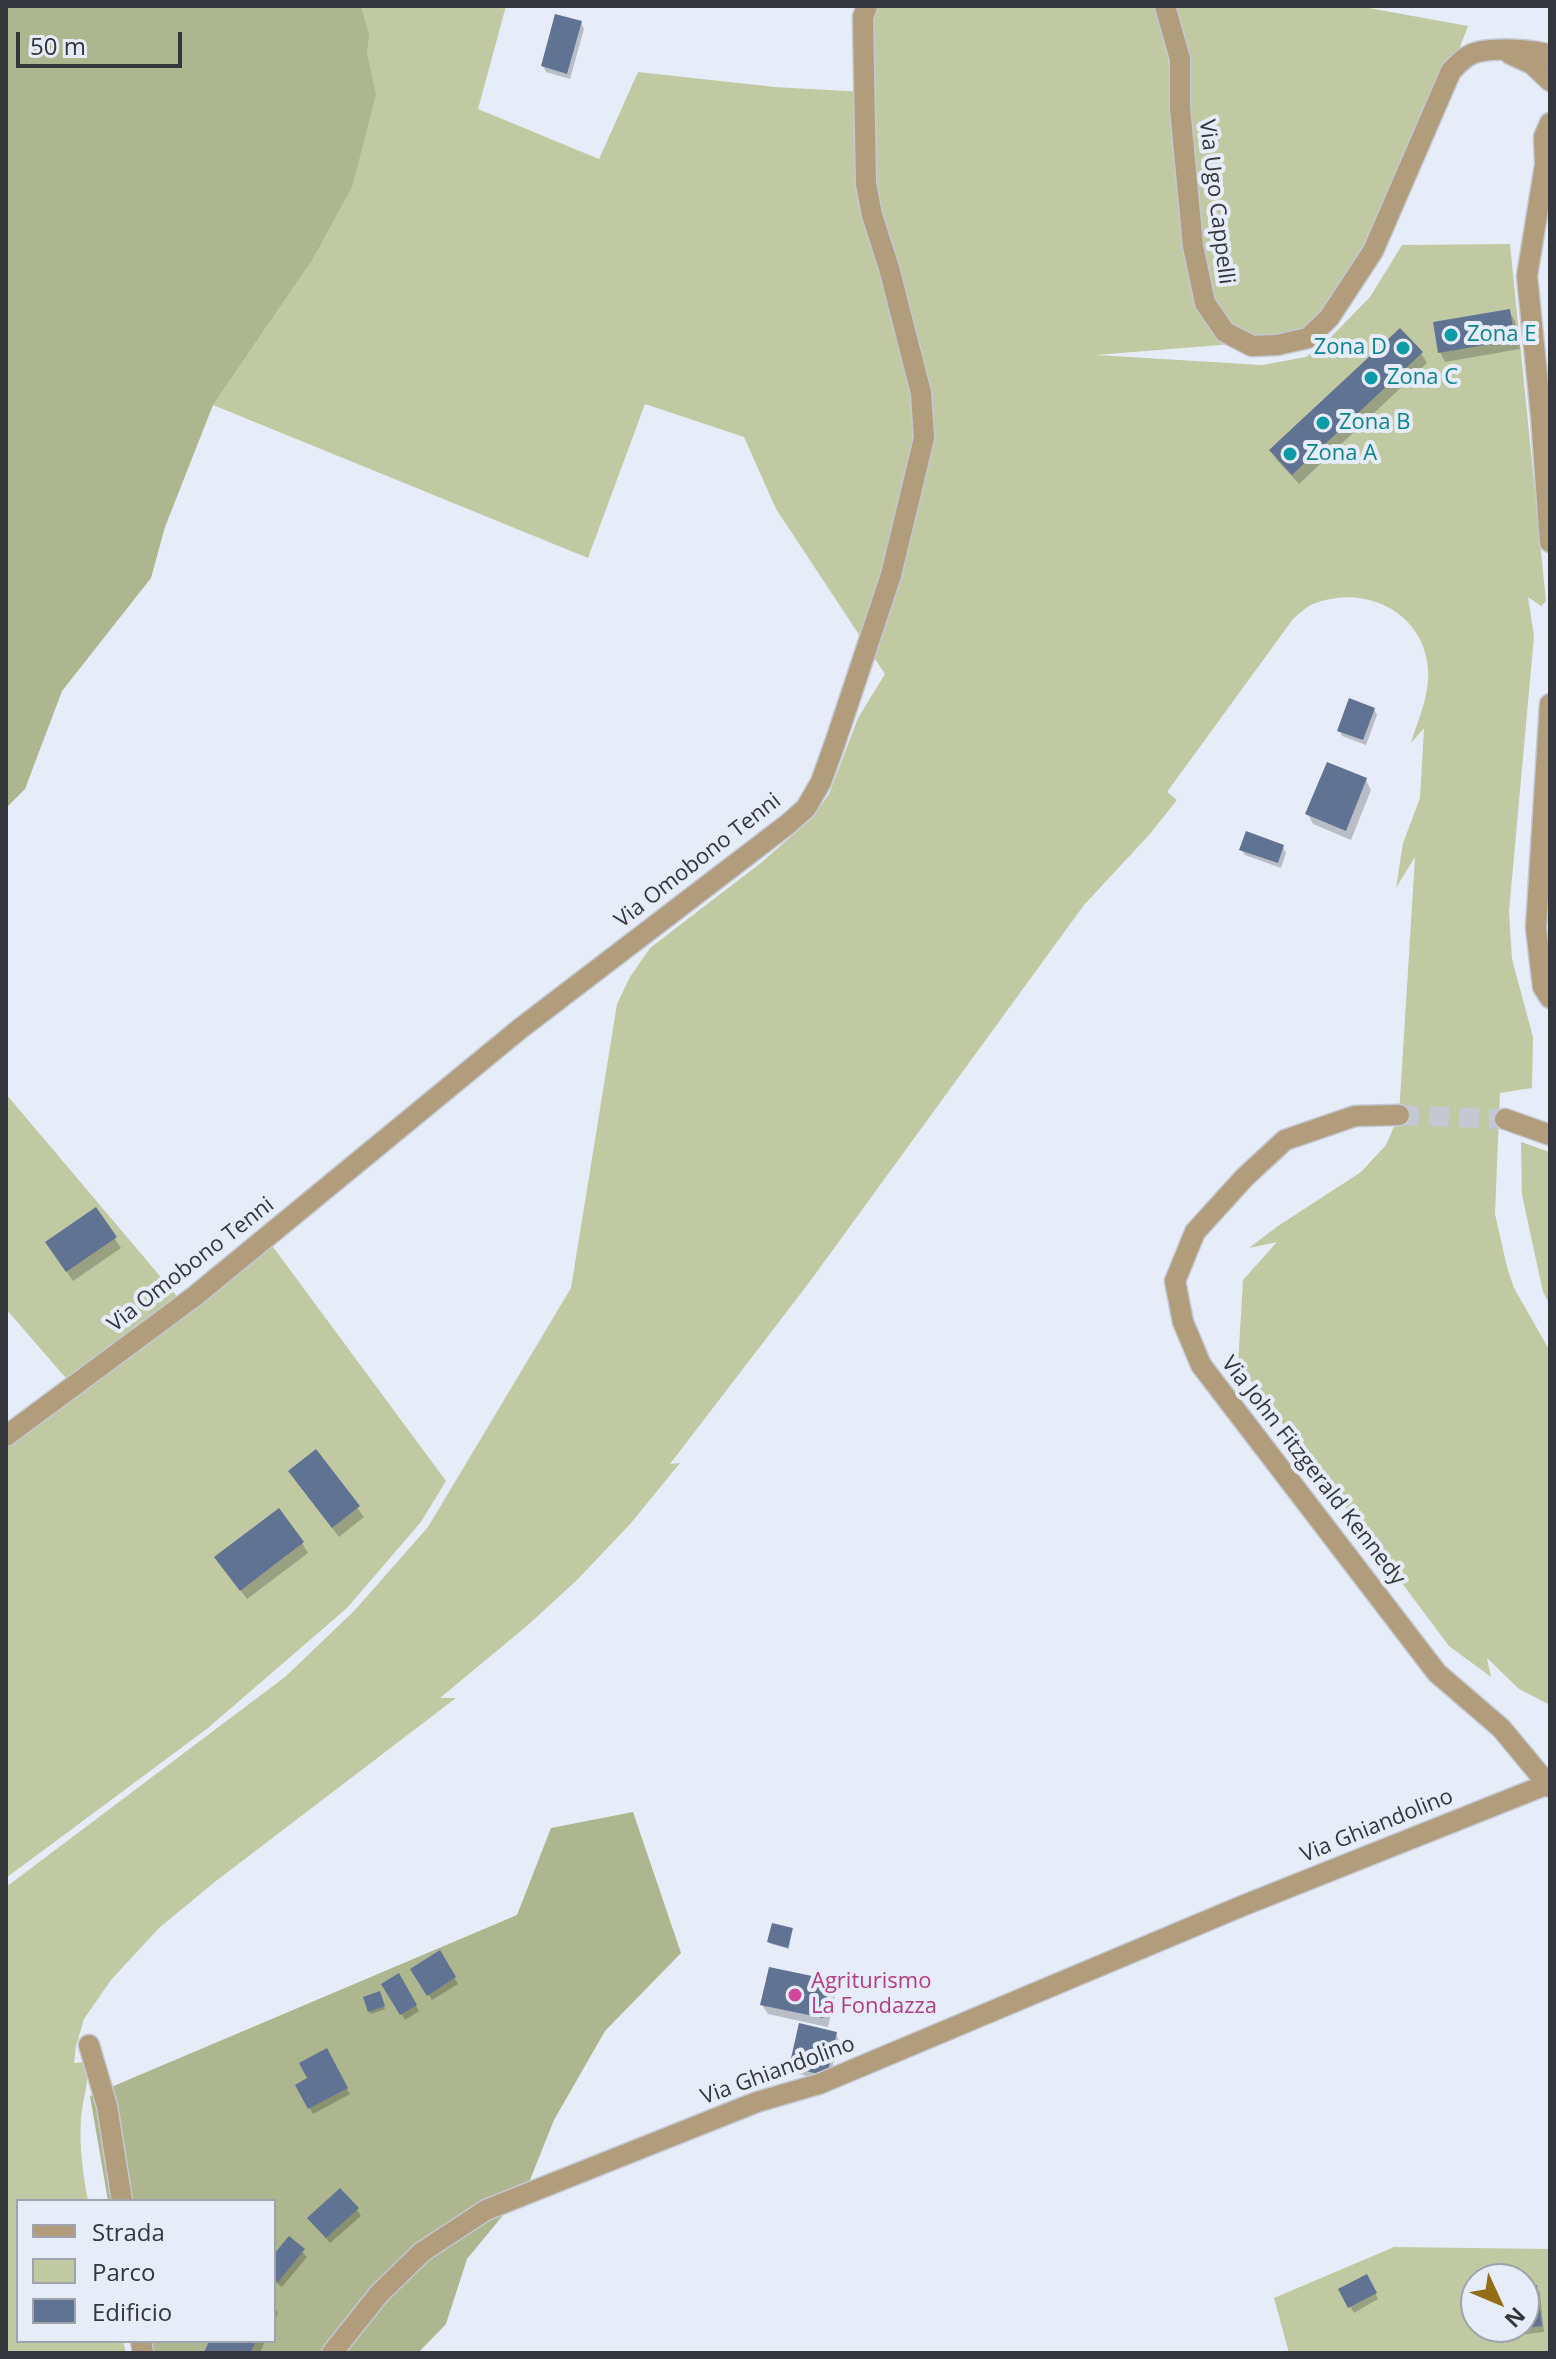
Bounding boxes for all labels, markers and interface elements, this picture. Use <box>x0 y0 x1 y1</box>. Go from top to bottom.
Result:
scale bar <box>20 16 186 66</box>
text: 50 m <box>30 29 86 62</box>
street label: Via Ugo Cappelli <box>1193 118 1239 286</box>
place label: Zona E <box>1467 322 1536 348</box>
marker: Zona E <box>1442 326 1460 344</box>
place label: Zona D <box>1314 335 1387 361</box>
marker: Zona D <box>1394 339 1412 357</box>
place label: Zona C <box>1387 365 1458 391</box>
marker: Zona C <box>1362 369 1380 387</box>
place label: Zona B <box>1339 410 1410 436</box>
marker: Zona B <box>1314 414 1332 432</box>
place label: Zona A <box>1306 441 1377 467</box>
marker: Zona A <box>1281 445 1299 463</box>
street label: Via Omobono Tenni <box>610 788 786 934</box>
street label: Via Omobono Tenni <box>103 1192 279 1338</box>
street label: Via John Fitzgerald Kennedy <box>1215 1351 1411 1591</box>
street label: Via Ghiandolino <box>1297 1783 1457 1869</box>
place label: Agriturismo La Fondazza <box>811 1969 937 2020</box>
marker: Agriturismo La Fondazza <box>786 1986 804 2004</box>
street label: Via Ghiandolino <box>697 2031 859 2111</box>
legend <box>16 2199 276 2343</box>
text: Strada <box>92 2215 165 2248</box>
text: Parco <box>92 2255 156 2288</box>
north arrow <box>1460 2263 1540 2343</box>
text: Edificio <box>92 2295 172 2328</box>
text: N <box>1499 2301 1533 2335</box>

